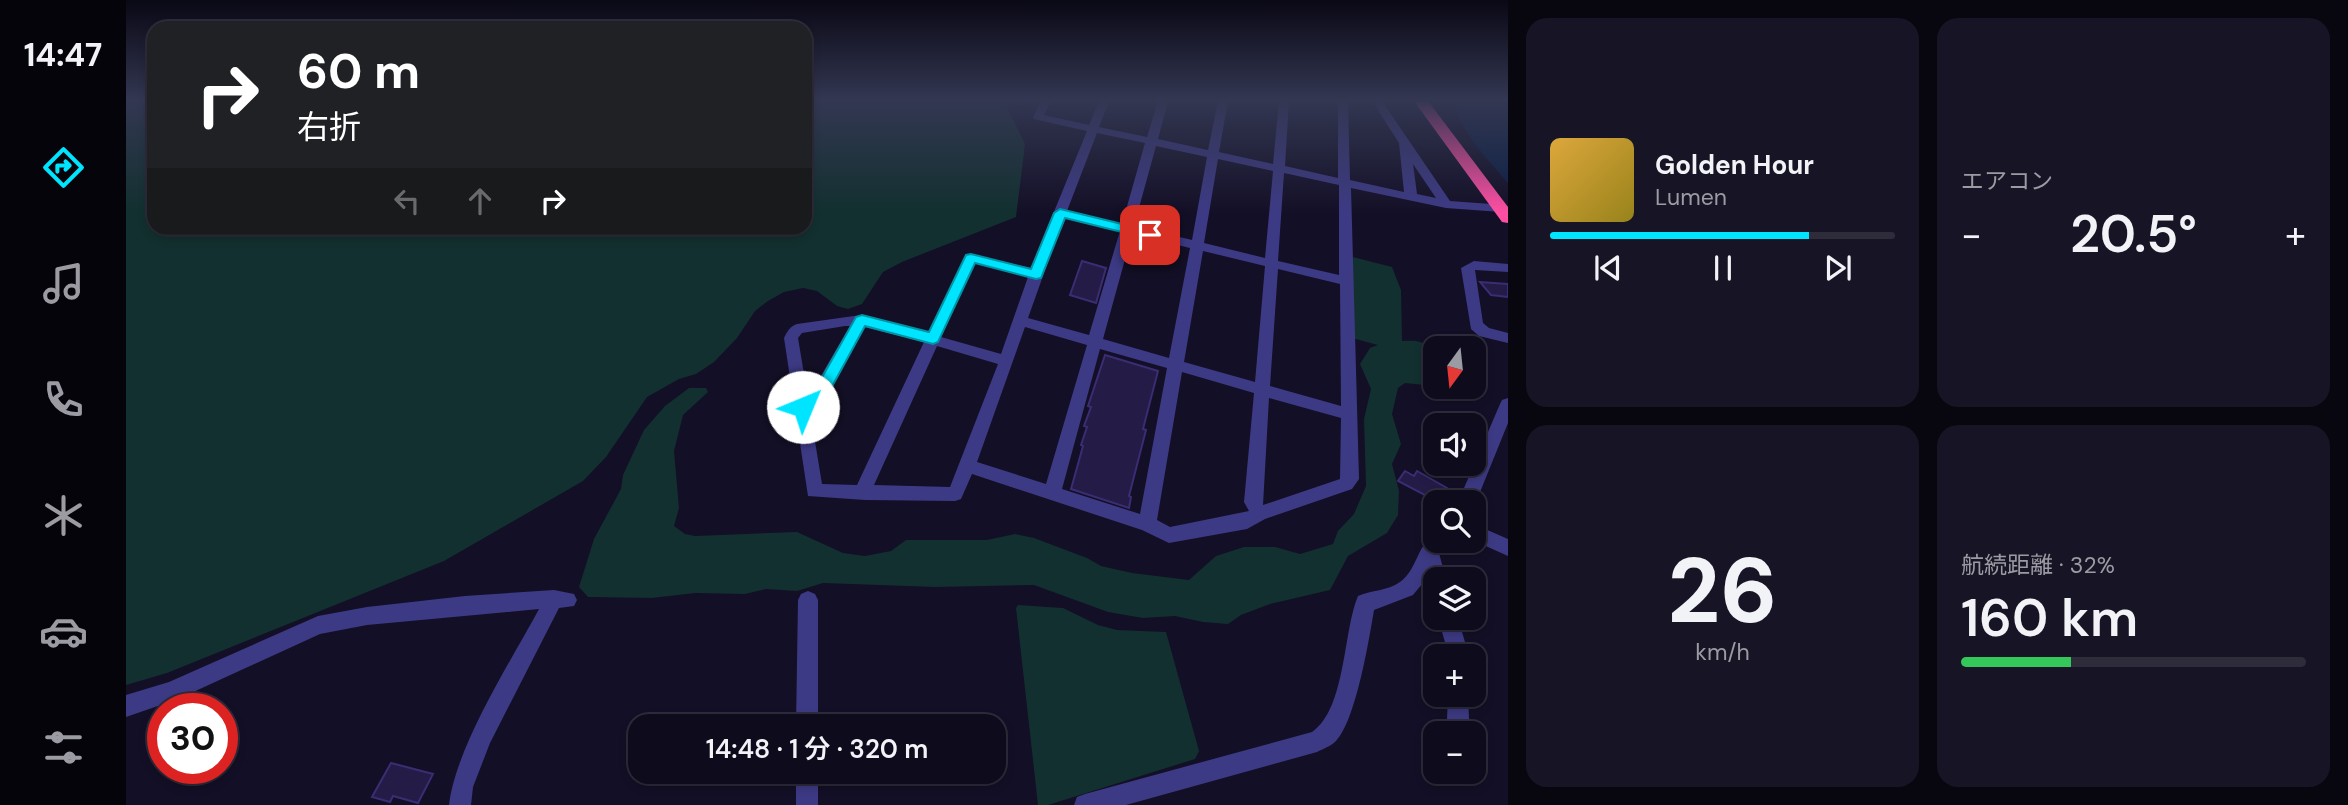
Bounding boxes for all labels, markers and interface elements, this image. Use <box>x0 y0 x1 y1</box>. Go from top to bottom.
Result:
text: 14:47 <box>24 34 102 76</box>
text: 60 m <box>297 39 420 103</box>
icon: right <box>182 49 273 140</box>
text: 右折 <box>297 106 361 148</box>
icon: directions <box>39 143 88 192</box>
text: Golden Hour <box>1655 148 1814 182</box>
text: エアコン <box>1961 166 2053 196</box>
icon: left <box>388 182 426 220</box>
icon: ahead <box>461 182 499 220</box>
icon: right <box>534 182 572 220</box>
text: Lumen <box>1655 182 1727 212</box>
text: 20.5° <box>2070 200 2197 268</box>
pin <box>1120 205 1180 265</box>
text: − <box>1961 210 1982 260</box>
text: + <box>2285 210 2306 260</box>
icon: arrive <box>1131 216 1169 254</box>
icon: previous <box>1589 249 1627 287</box>
icon: pause <box>1704 249 1742 287</box>
icon: next <box>1819 249 1857 287</box>
icon: music <box>39 259 88 308</box>
north arrow <box>1423 336 1486 399</box>
map controls <box>1423 336 1486 784</box>
position arrow <box>766 370 840 444</box>
icon: phone <box>39 375 88 424</box>
button: sound <box>1423 413 1486 476</box>
button: search <box>1423 490 1486 553</box>
icon: climate <box>39 491 88 540</box>
text: 26 <box>1667 532 1778 650</box>
text: 航続距離 · 32% <box>1961 550 2115 580</box>
button: layers <box>1423 567 1486 630</box>
text: 160 km <box>1961 584 2138 652</box>
icon: car <box>39 607 88 656</box>
text: km/h <box>1695 637 1750 667</box>
button: + <box>1423 644 1486 707</box>
speed limit sign: 30 <box>147 693 238 784</box>
button: − <box>1423 721 1486 784</box>
icon: filters <box>39 723 88 772</box>
text: 14:48 · 1 分 · 320 m <box>706 732 928 766</box>

